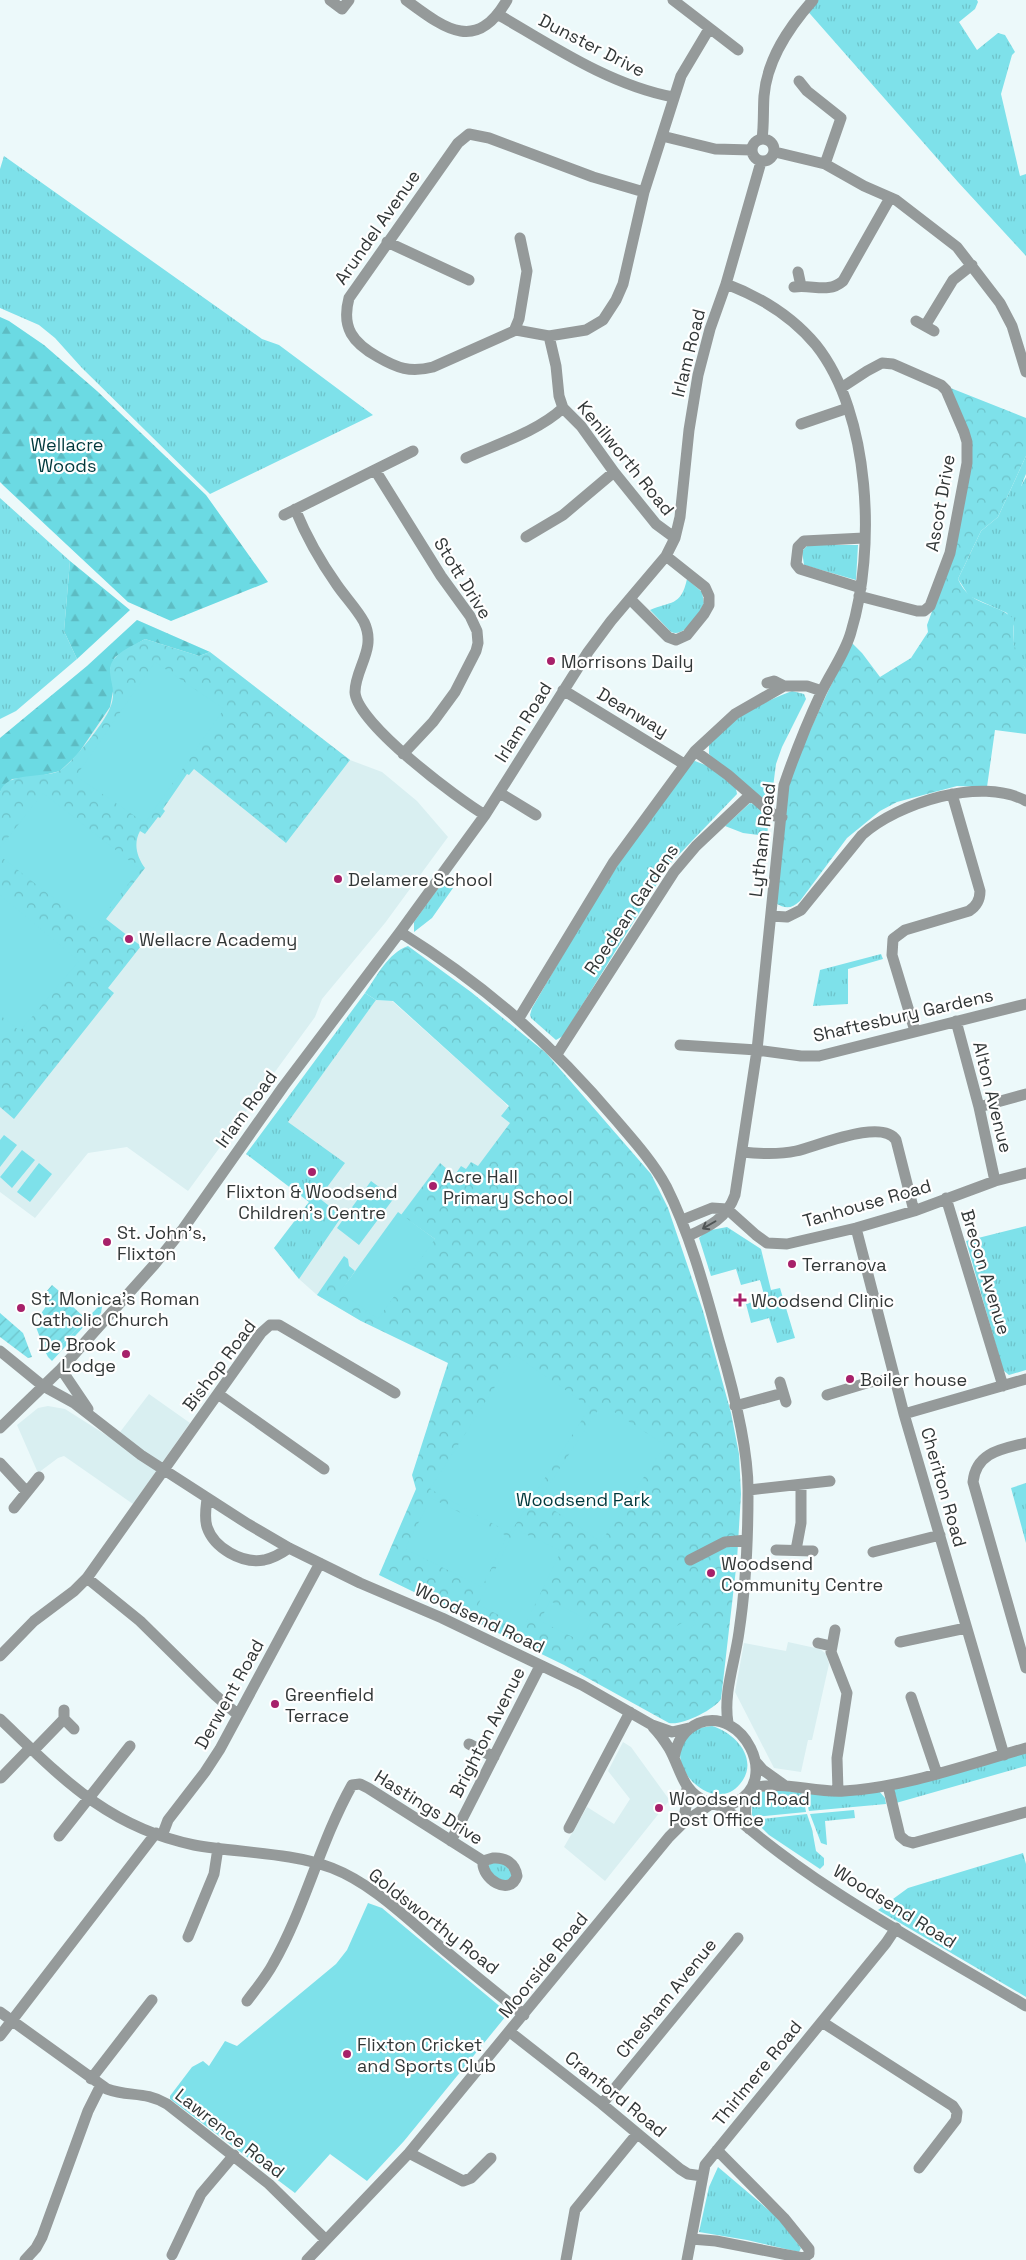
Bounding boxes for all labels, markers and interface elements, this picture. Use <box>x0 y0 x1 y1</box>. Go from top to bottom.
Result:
street label: Dunster Drive <box>535 8 649 82</box>
street label: Arundel Avenue <box>329 165 425 289</box>
street label: Irlam Road <box>666 306 710 400</box>
street label: Kenilworth Road <box>573 396 679 520</box>
park label: Wellacre Woods <box>31 433 103 477</box>
street label: Ascot Drive <box>920 453 960 553</box>
street label: Stott Drive <box>429 533 497 623</box>
place label: Morrisons Daily <box>561 650 694 673</box>
marker: Morrisons Daily <box>545 655 557 667</box>
street label: Irlam Road <box>489 678 557 766</box>
street label: Deanway <box>593 682 673 742</box>
street label: Lytham Road <box>744 782 780 898</box>
street label: Roedean Gardens <box>579 839 683 979</box>
place label: Delamere School <box>348 868 493 891</box>
marker: Delamere School <box>332 873 344 885</box>
place label: Wellacre Academy <box>139 928 297 951</box>
marker: Wellacre Academy <box>123 933 135 945</box>
street label: Shaftesbury Gardens <box>811 983 995 1047</box>
street label: Alton Avenue <box>968 1039 1018 1155</box>
street label: Irlam Road <box>210 1066 282 1152</box>
place label: Acre Hall Primary School <box>443 1165 573 1209</box>
marker: Flixton & Woodsend Children's Centre <box>306 1166 318 1178</box>
street label: Tanhouse Road <box>800 1174 934 1232</box>
place label: Flixton & Woodsend Children's Centre <box>226 1180 398 1224</box>
marker: Acre Hall Primary School <box>427 1180 439 1192</box>
street label: Brecon Avenue <box>956 1207 1016 1337</box>
place label: St. John's, Flixton <box>117 1221 206 1265</box>
one-way arrow <box>703 1221 717 1231</box>
marker: St. John's, Flixton <box>101 1236 113 1248</box>
place label: Terranova <box>802 1253 887 1276</box>
marker: Terranova <box>786 1258 798 1270</box>
place label: St. Monica's Roman Catholic Church <box>31 1287 200 1331</box>
place label: Woodsend Clinic <box>751 1289 894 1312</box>
marker: Woodsend Clinic <box>733 1293 747 1307</box>
marker: St. Monica's Roman Catholic Church <box>15 1302 27 1314</box>
street label: Bishop Road <box>177 1315 261 1415</box>
place label: De Brook Lodge <box>38 1333 116 1377</box>
marker: De Brook Lodge <box>120 1348 132 1360</box>
place label: Boiler house <box>860 1368 967 1391</box>
marker: Boiler house <box>844 1373 856 1385</box>
street label: Cheriton Road <box>916 1425 972 1549</box>
park label: Woodsend Park <box>516 1488 650 1511</box>
place label: Woodsend Community Centre <box>721 1552 883 1596</box>
marker: Woodsend Community Centre <box>705 1567 717 1579</box>
street label: Woodsend Road <box>411 1578 549 1658</box>
street label: Derwent Road <box>189 1635 269 1753</box>
street label: Brighton Avenue <box>444 1663 530 1801</box>
place label: Greenfield Terrace <box>285 1683 374 1727</box>
marker: Greenfield Terrace <box>269 1698 281 1710</box>
street label: Hastings Drive <box>370 1764 488 1850</box>
place label: Woodsend Road Post Office <box>669 1787 810 1831</box>
marker: Woodsend Road Post Office <box>653 1802 665 1814</box>
street label: Woodsend Road <box>829 1859 961 1953</box>
street label: Goldsworthy Road <box>364 1863 504 1979</box>
street label: Moorside Road <box>493 1907 593 2023</box>
street label: Chesham Avenue <box>611 1933 721 2063</box>
street label: Thirlmere Road <box>707 2016 807 2130</box>
place label: Flixton Cricket and Sports Club <box>357 2033 496 2077</box>
street label: Cranford Road <box>560 2046 672 2142</box>
marker: Flixton Cricket and Sports Club <box>341 2048 353 2060</box>
street label: Lawrence Road <box>171 2083 289 2183</box>

